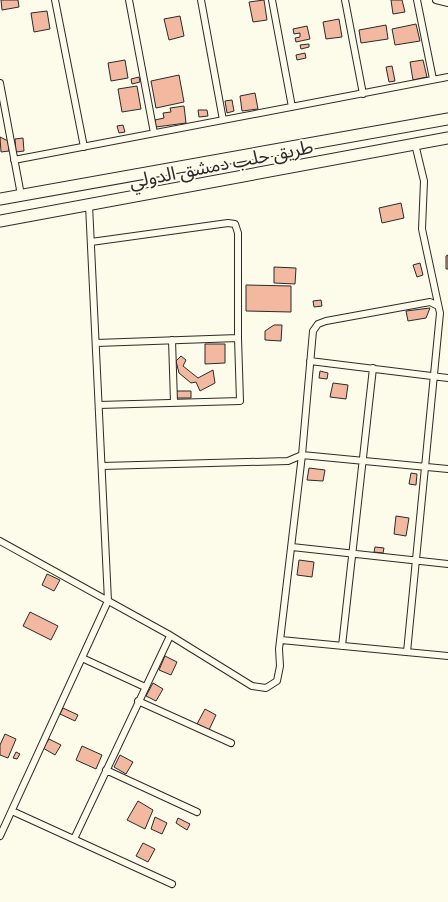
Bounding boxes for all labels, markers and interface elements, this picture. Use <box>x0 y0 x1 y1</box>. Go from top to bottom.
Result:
street label: طريق حلب دمشق الدولي <box>127 134 316 196</box>

